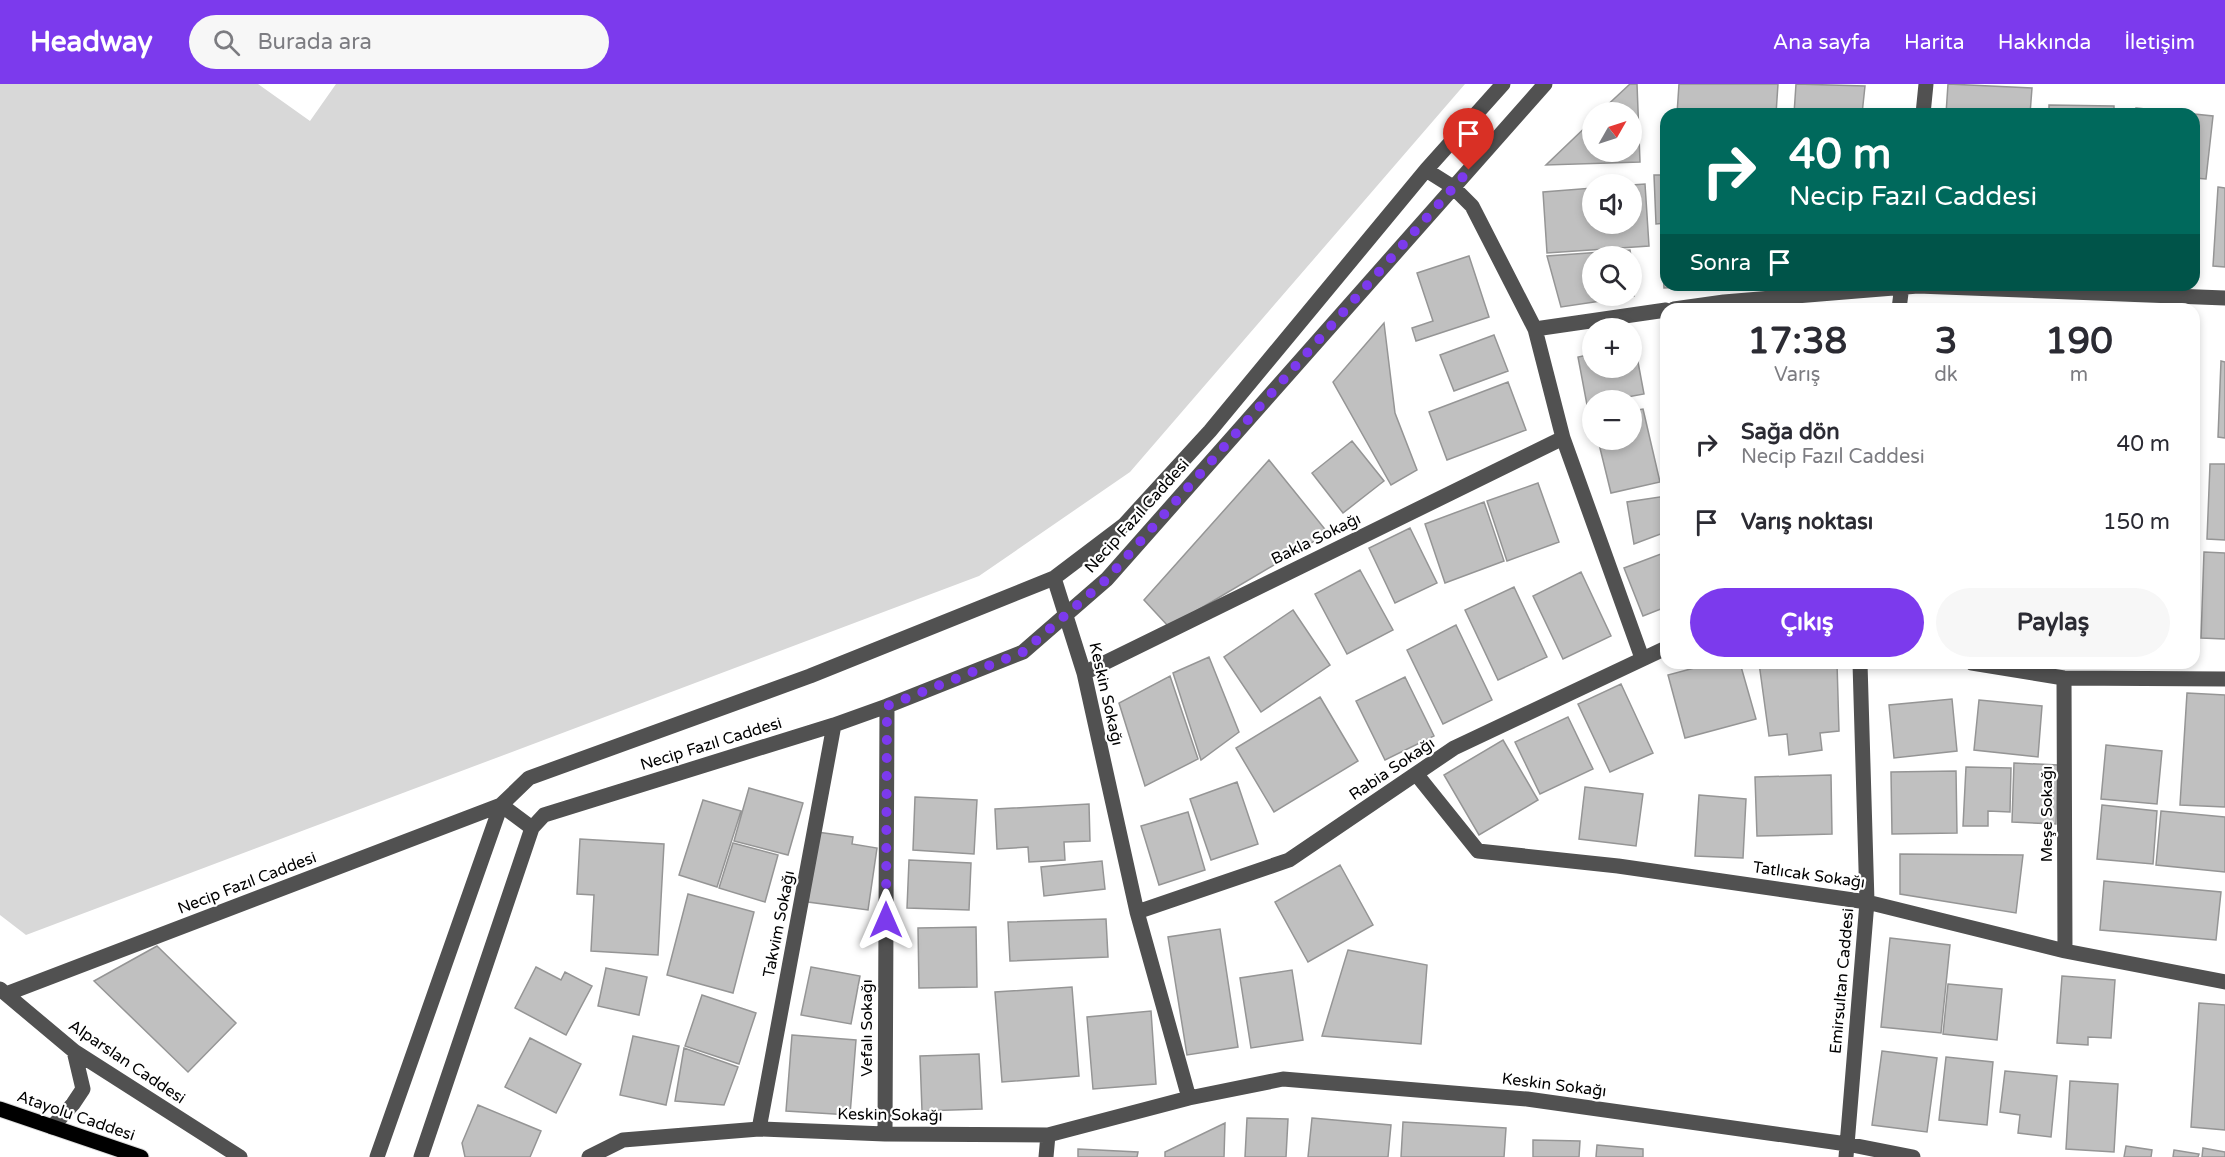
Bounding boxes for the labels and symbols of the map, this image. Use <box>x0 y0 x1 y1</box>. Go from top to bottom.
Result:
north arrow <box>1582 102 1642 162</box>
pin <box>1443 108 1494 170</box>
street label: Necip Fazıl Caddesi <box>1080 455 1194 577</box>
street label: Bakla Sokağı <box>1268 509 1364 569</box>
street label: Keskin Sokağı <box>1084 640 1128 748</box>
street label: Necip Fazıl Caddesi <box>638 713 784 775</box>
street label: Rabia Sokağı <box>1345 733 1439 805</box>
street label: Meşe Sokağı <box>2037 766 2057 862</box>
street label: Necip Fazıl Caddesi <box>175 847 319 919</box>
street label: Tatlıcak Sokağı <box>1752 857 1866 893</box>
street label: Takvim Sokağı <box>759 869 799 979</box>
position arrow <box>854 888 918 952</box>
street label: Emirsultan Caddesi <box>1826 907 1858 1055</box>
street label: Vefalı Sokağı <box>857 979 877 1077</box>
street label: Alparslan Caddesi <box>65 1016 189 1108</box>
street label: Keskin Sokağı <box>1501 1069 1607 1101</box>
street label: Atayolu Caddesi <box>14 1086 138 1146</box>
street label: Keskin Sokağı <box>837 1104 943 1126</box>

